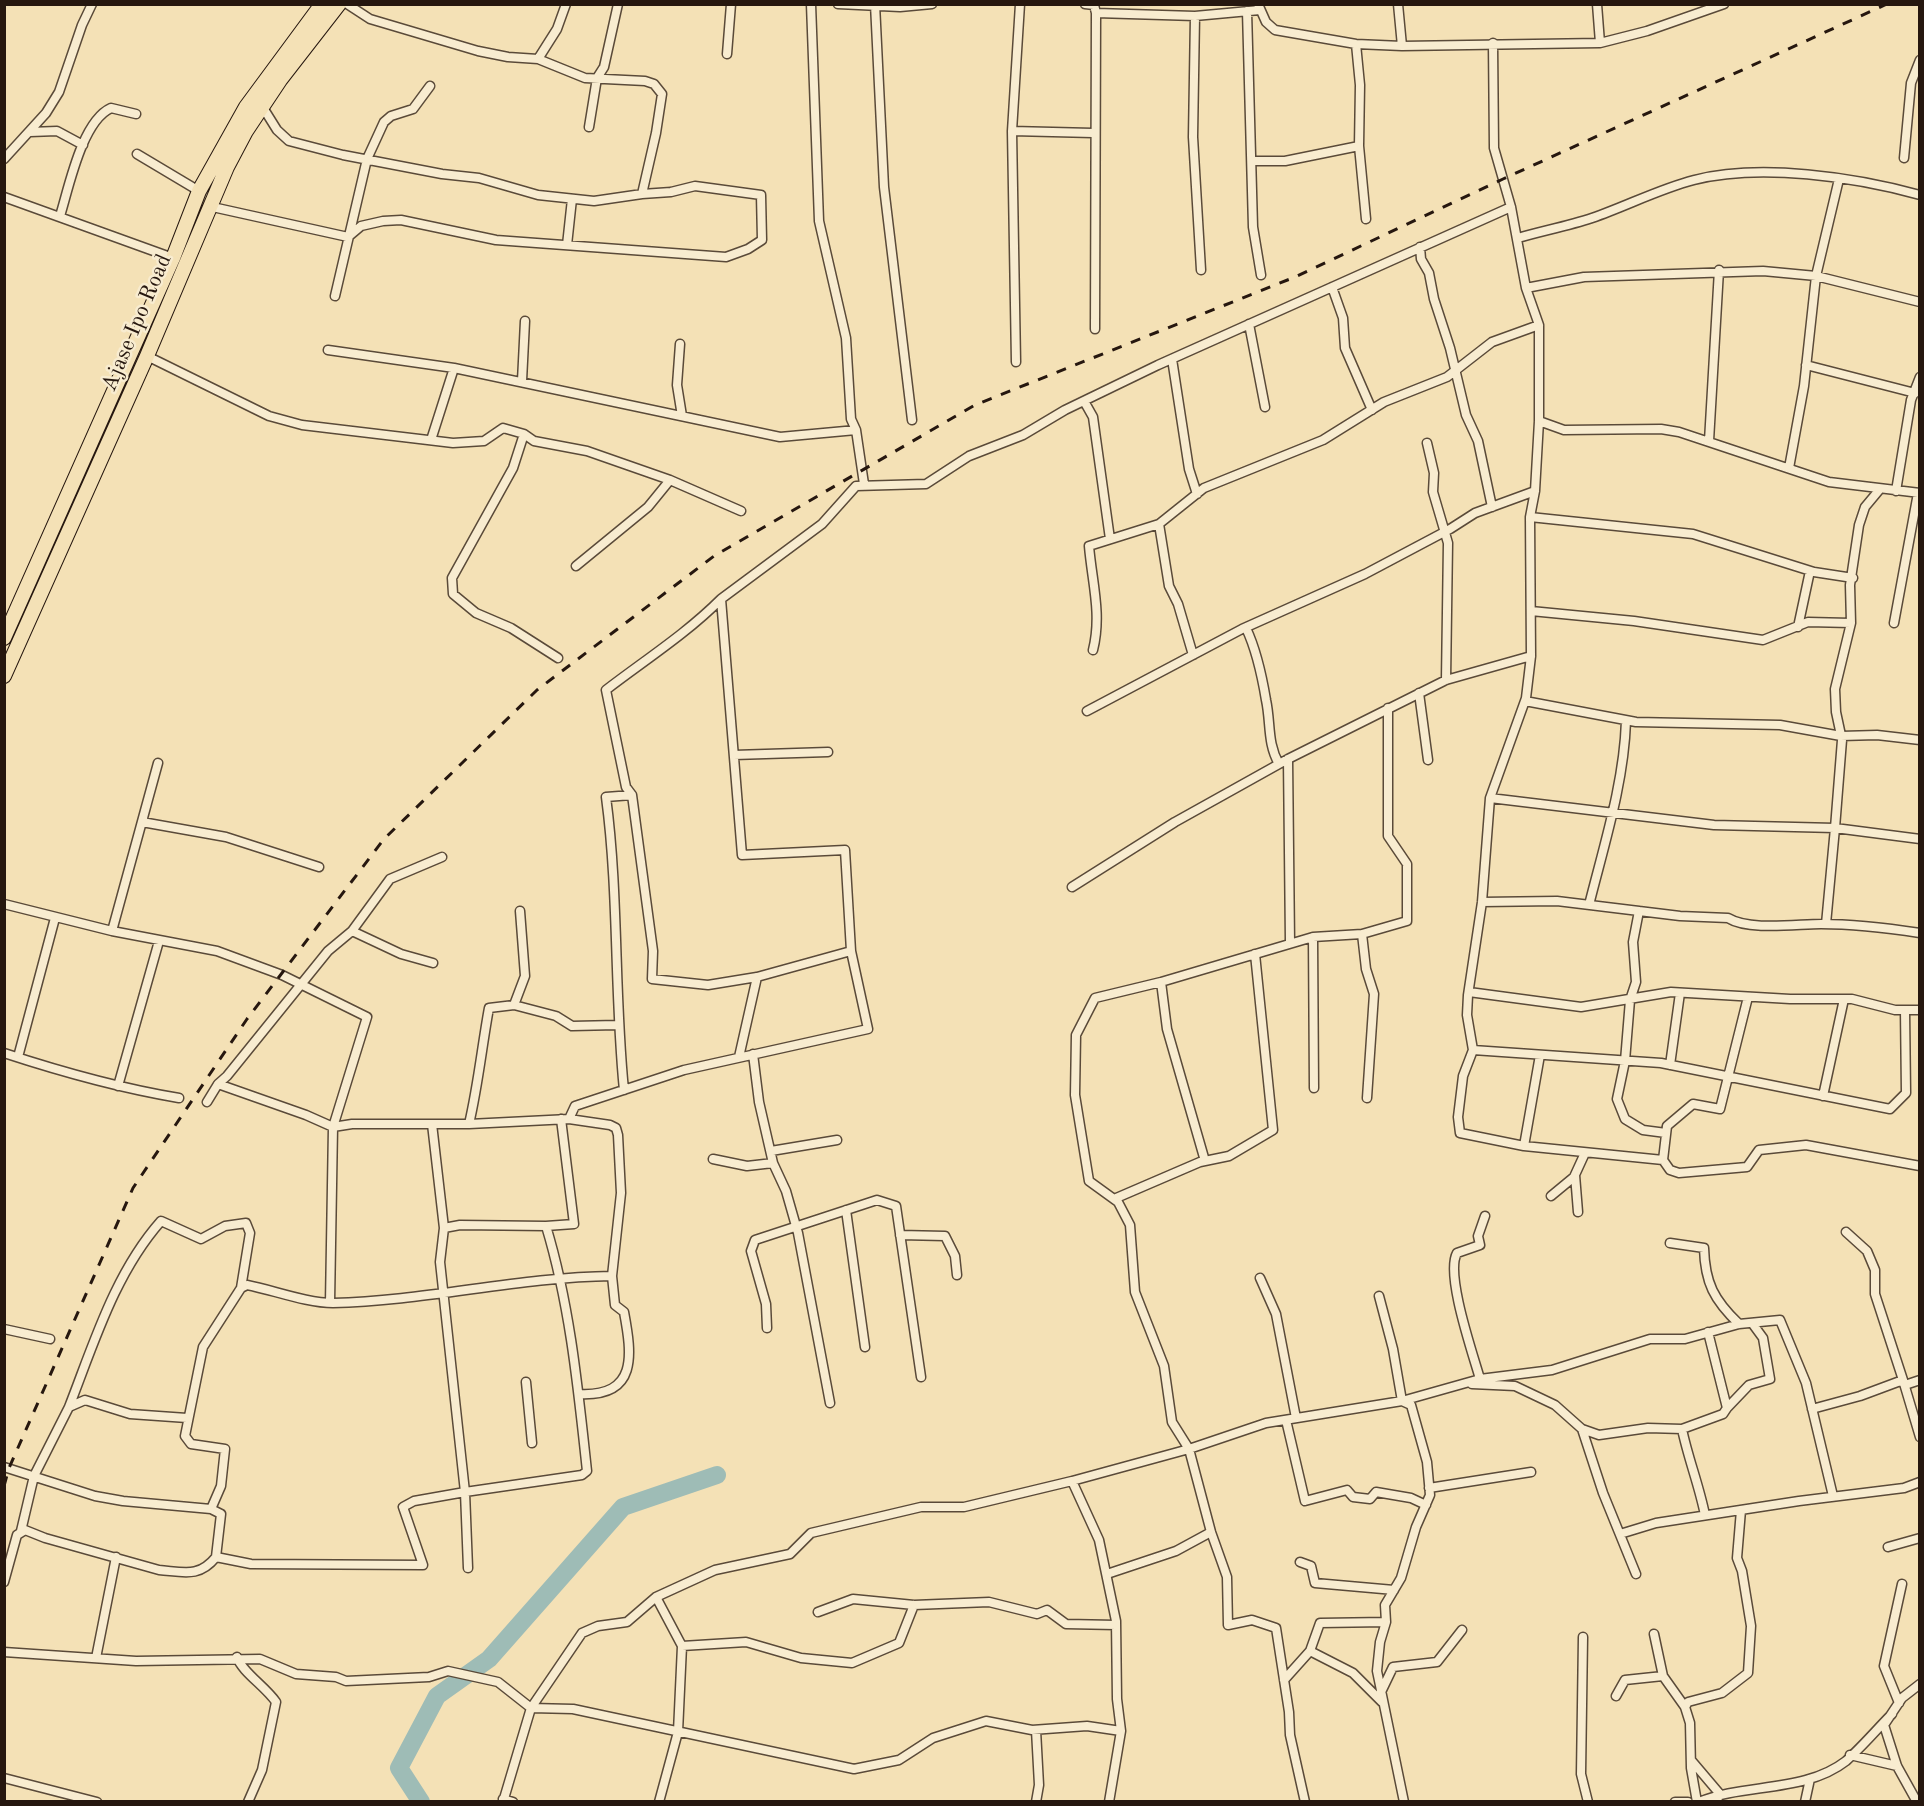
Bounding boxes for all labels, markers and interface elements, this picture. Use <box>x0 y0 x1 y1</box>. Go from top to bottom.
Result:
street label: Ajase Ipo Road <box>96 250 178 396</box>

